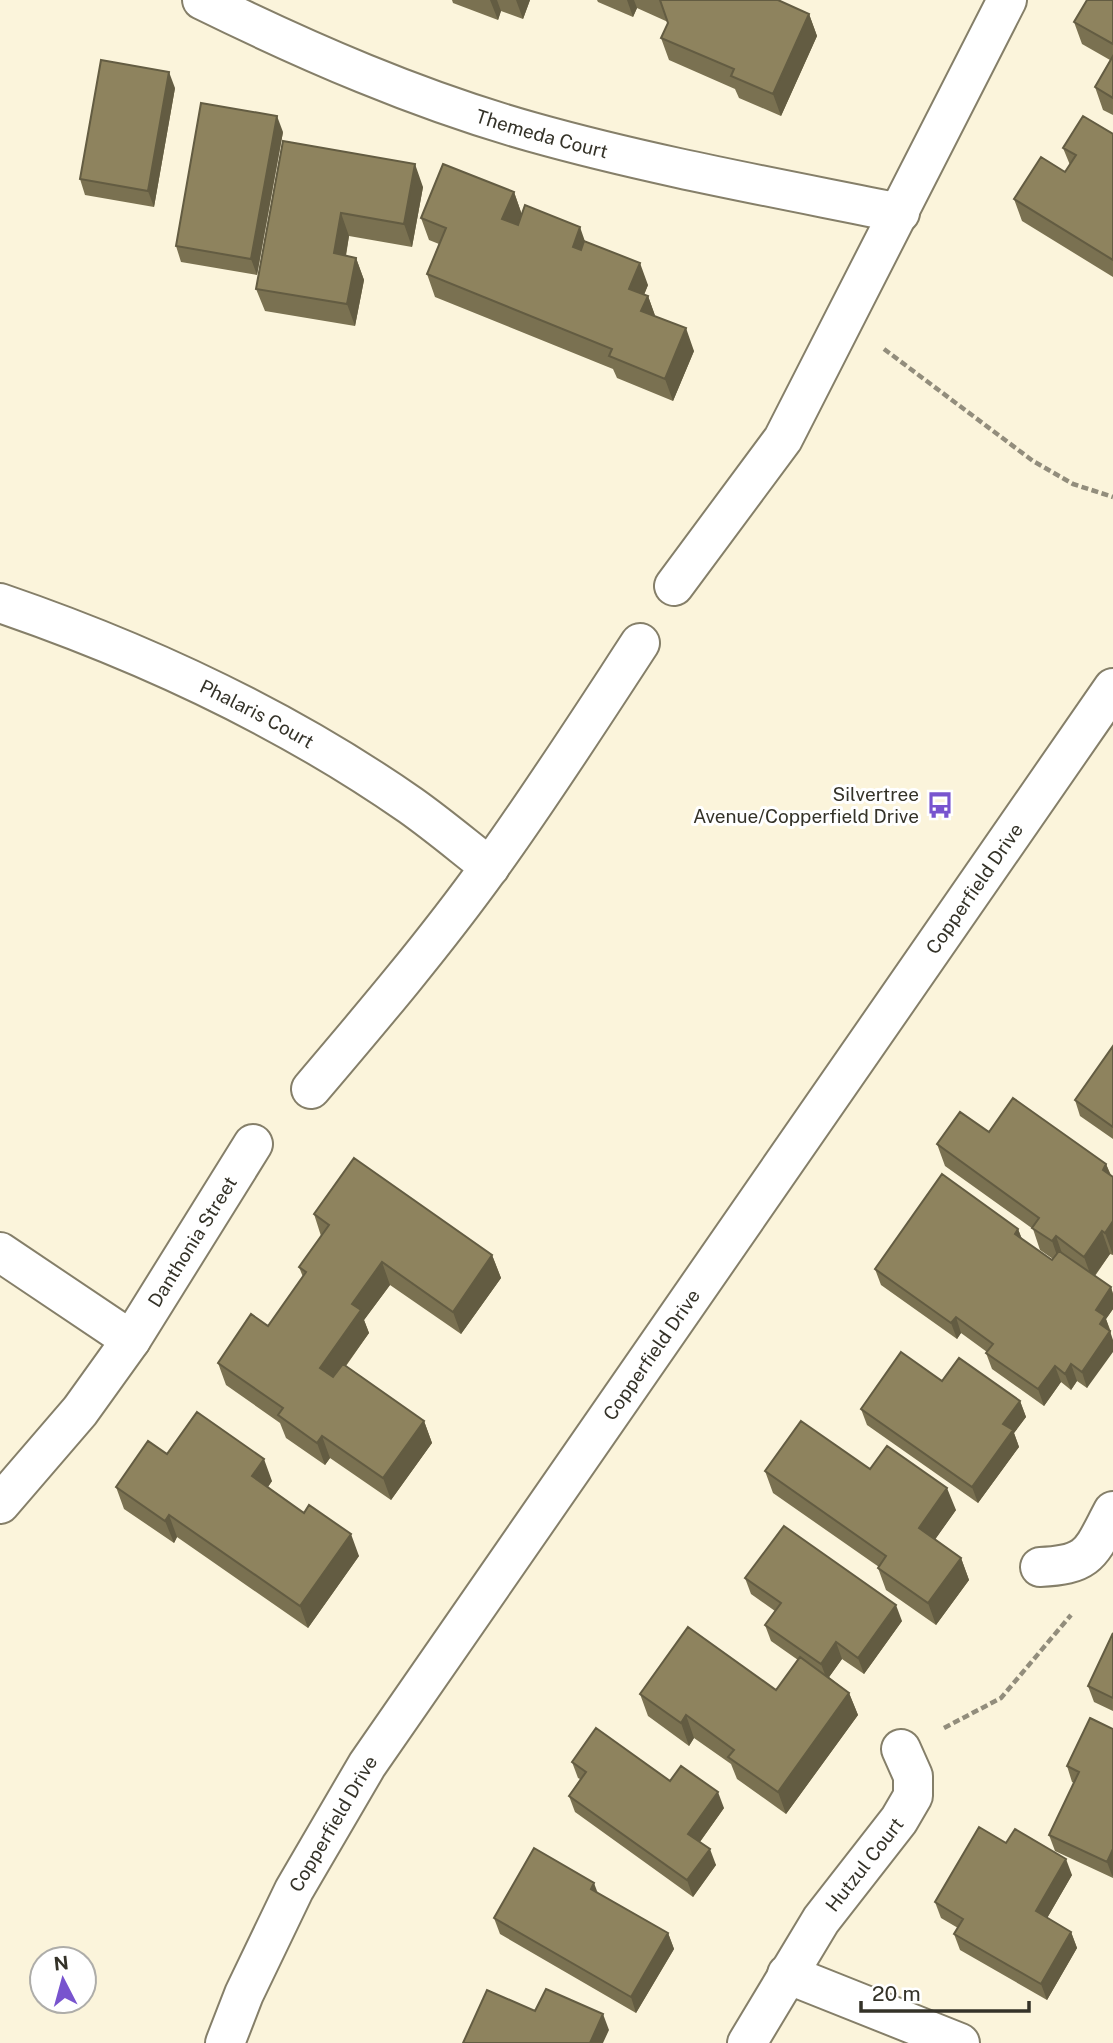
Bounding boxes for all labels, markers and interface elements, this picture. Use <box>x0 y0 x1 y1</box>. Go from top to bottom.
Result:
street label: Themeda Court <box>473 105 610 162</box>
street label: Phalaris Court <box>196 675 318 753</box>
place label: Silvertree Avenue/Copperfield Drive <box>693 783 919 827</box>
bus stop icon: Silvertree Avenue/Copperfield Drive <box>925 790 955 820</box>
street label: Copperfield Drive <box>921 819 1027 958</box>
street label: Danthonia Street <box>143 1172 241 1311</box>
street label: Copperfield Drive <box>598 1285 704 1424</box>
street label: Copperfield Drive <box>284 1751 381 1896</box>
street label: Hutzul Court <box>821 1813 908 1916</box>
north arrow <box>28 1945 98 2015</box>
text: N <box>53 1951 70 1975</box>
scale bar <box>861 1969 1029 2013</box>
text: 20 m <box>872 1981 921 2006</box>

